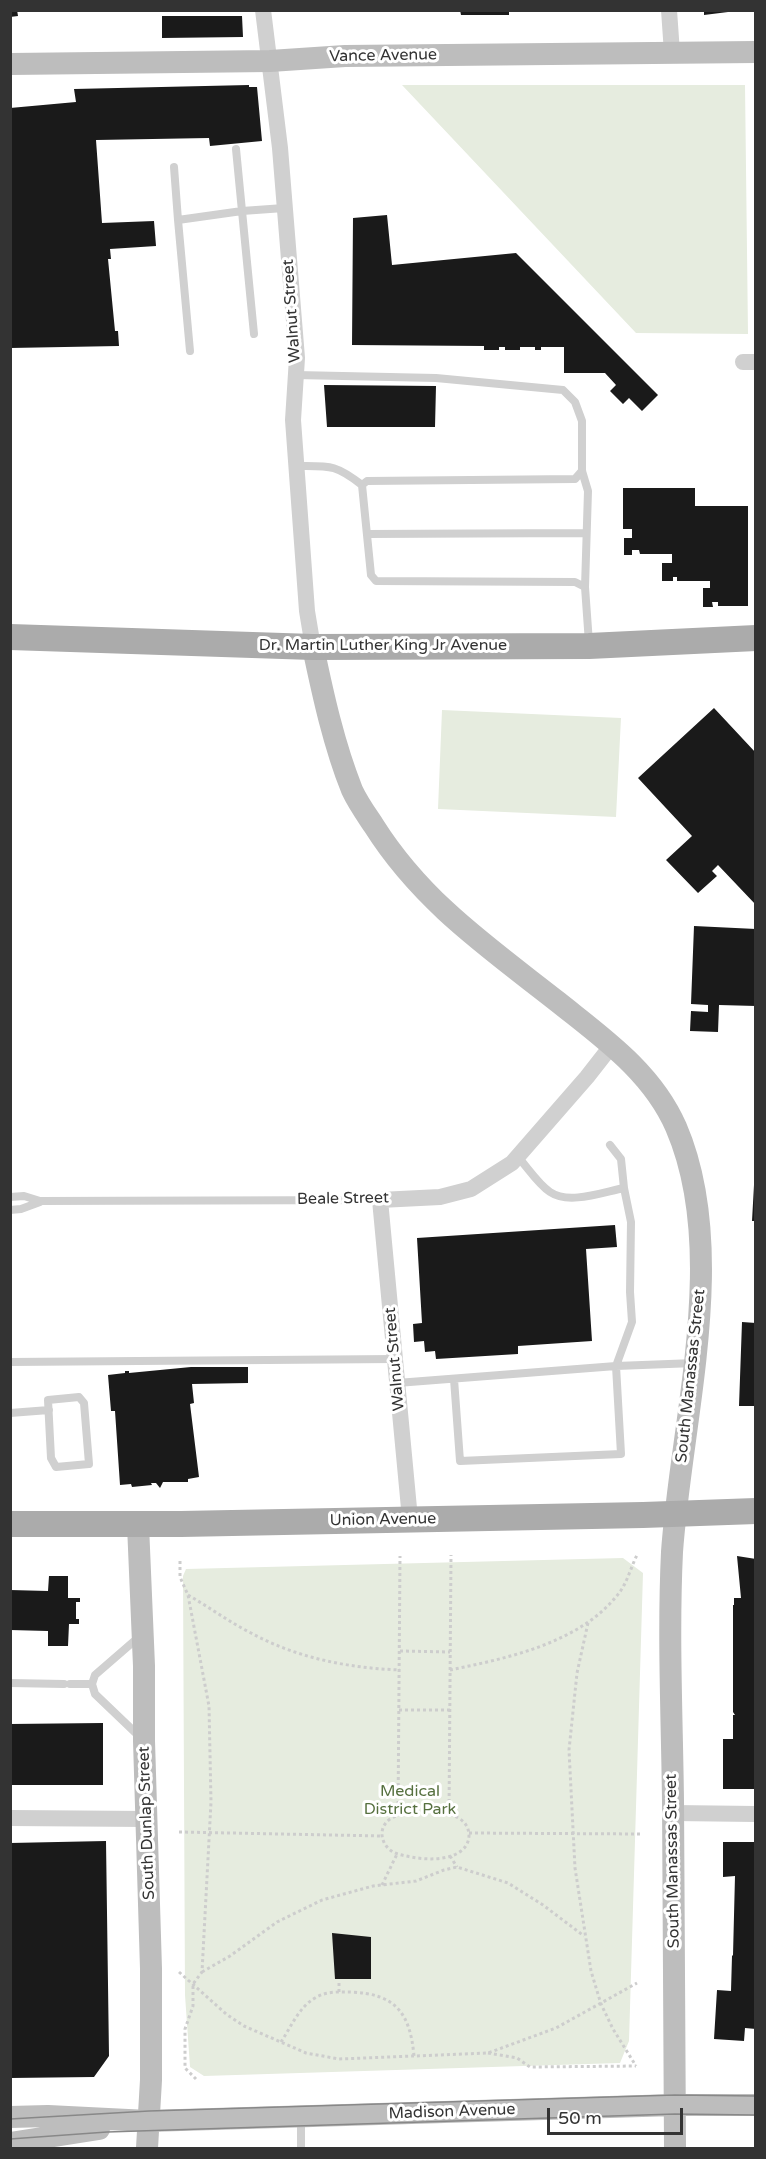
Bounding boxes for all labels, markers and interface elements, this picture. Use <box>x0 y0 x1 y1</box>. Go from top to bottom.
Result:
street label: Vance Avenue <box>329 45 437 67</box>
street label: Walnut Street <box>279 258 305 364</box>
street label: Dr. Martin Luther King Jr Avenue <box>259 636 507 656</box>
street label: Beale Street <box>297 1189 389 1209</box>
street label: South Manassas Street <box>672 1288 710 1464</box>
street label: Walnut Street <box>381 1306 409 1412</box>
street label: Union Avenue <box>330 1509 436 1531</box>
street label: South Dunlap Street <box>135 1746 159 1900</box>
street label: South Manassas Street <box>662 1774 684 1948</box>
park label: Medical District Park <box>364 1782 456 1820</box>
scale bar <box>550 2096 686 2134</box>
street label: Madison Avenue <box>388 2100 516 2124</box>
text: 50 m <box>558 2107 602 2129</box>

